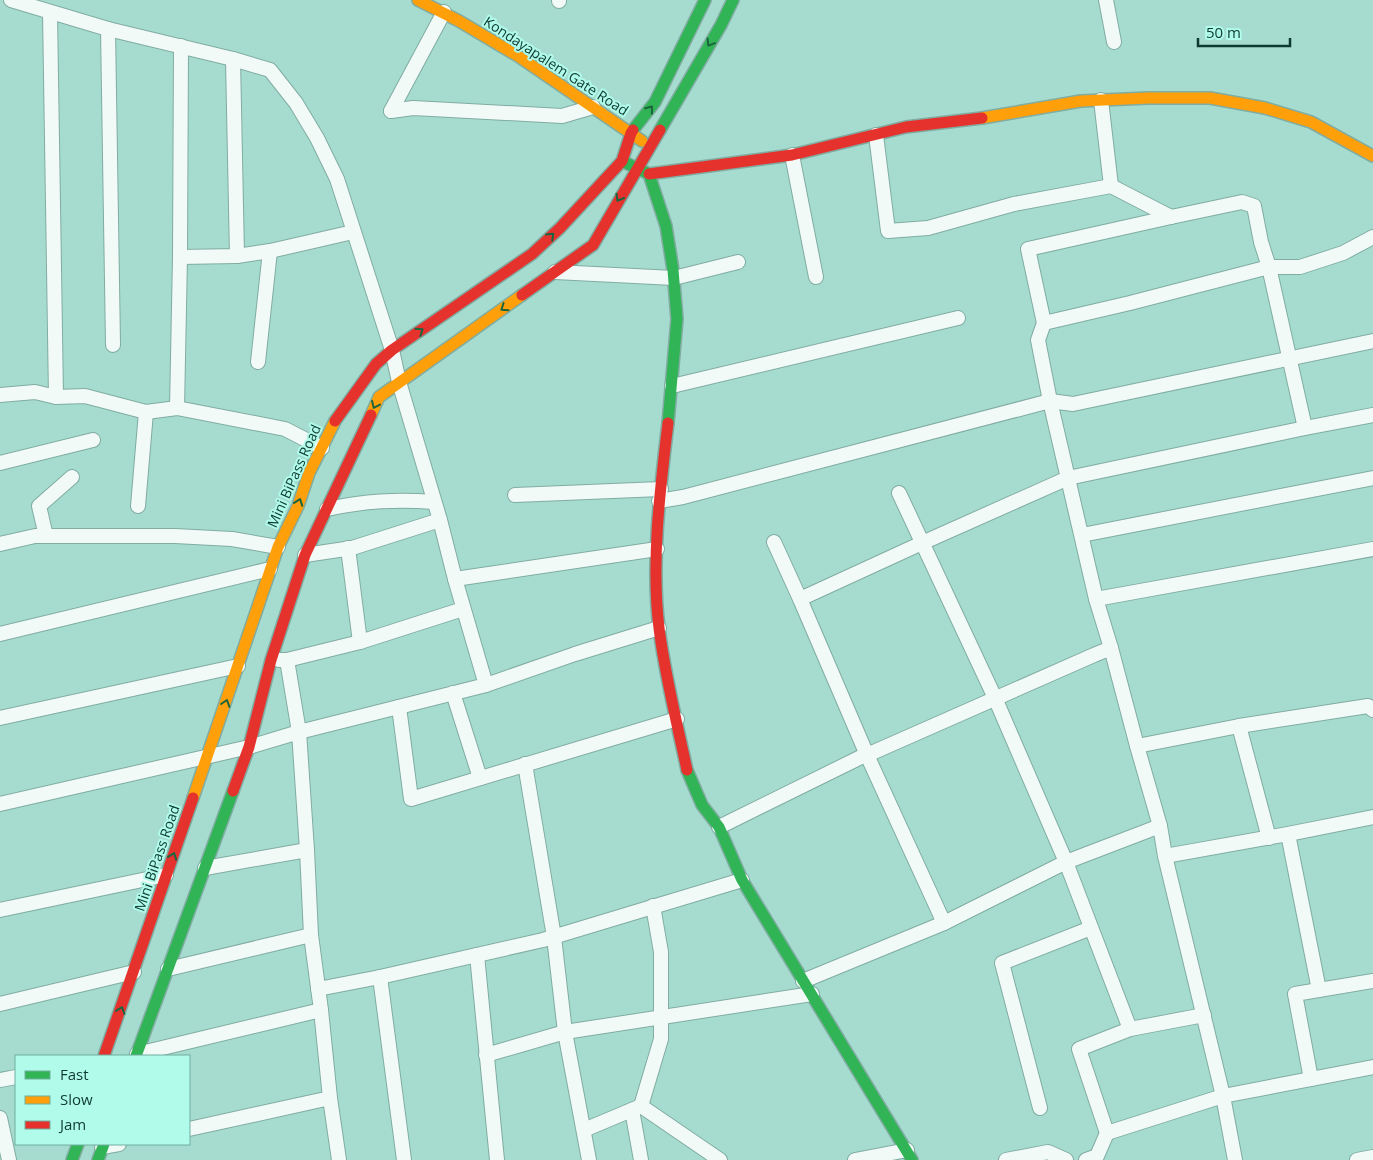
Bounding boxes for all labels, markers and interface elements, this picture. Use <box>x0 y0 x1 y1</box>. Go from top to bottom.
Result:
street label: Kondayapalem Gate Road <box>480 12 632 120</box>
scale bar <box>1198 15 1290 47</box>
text: 50 m <box>1206 22 1241 42</box>
one-way arrow <box>707 38 717 47</box>
one-way arrow <box>644 106 652 115</box>
one-way arrow <box>615 193 625 202</box>
one-way arrow <box>546 232 555 241</box>
one-way arrow <box>500 302 509 311</box>
one-way arrow <box>415 328 424 337</box>
one-way arrow <box>371 400 381 409</box>
street label: Mini BiPass Road <box>262 421 325 530</box>
one-way arrow <box>293 499 303 507</box>
one-way arrow <box>220 699 230 708</box>
street label: Mini BiPass Road <box>129 802 184 913</box>
one-way arrow <box>167 853 177 861</box>
one-way arrow <box>115 1007 125 1015</box>
legend <box>15 1055 190 1145</box>
text: Fast <box>60 1064 89 1084</box>
text: Slow <box>60 1089 93 1109</box>
text: Jam <box>58 1114 86 1134</box>

